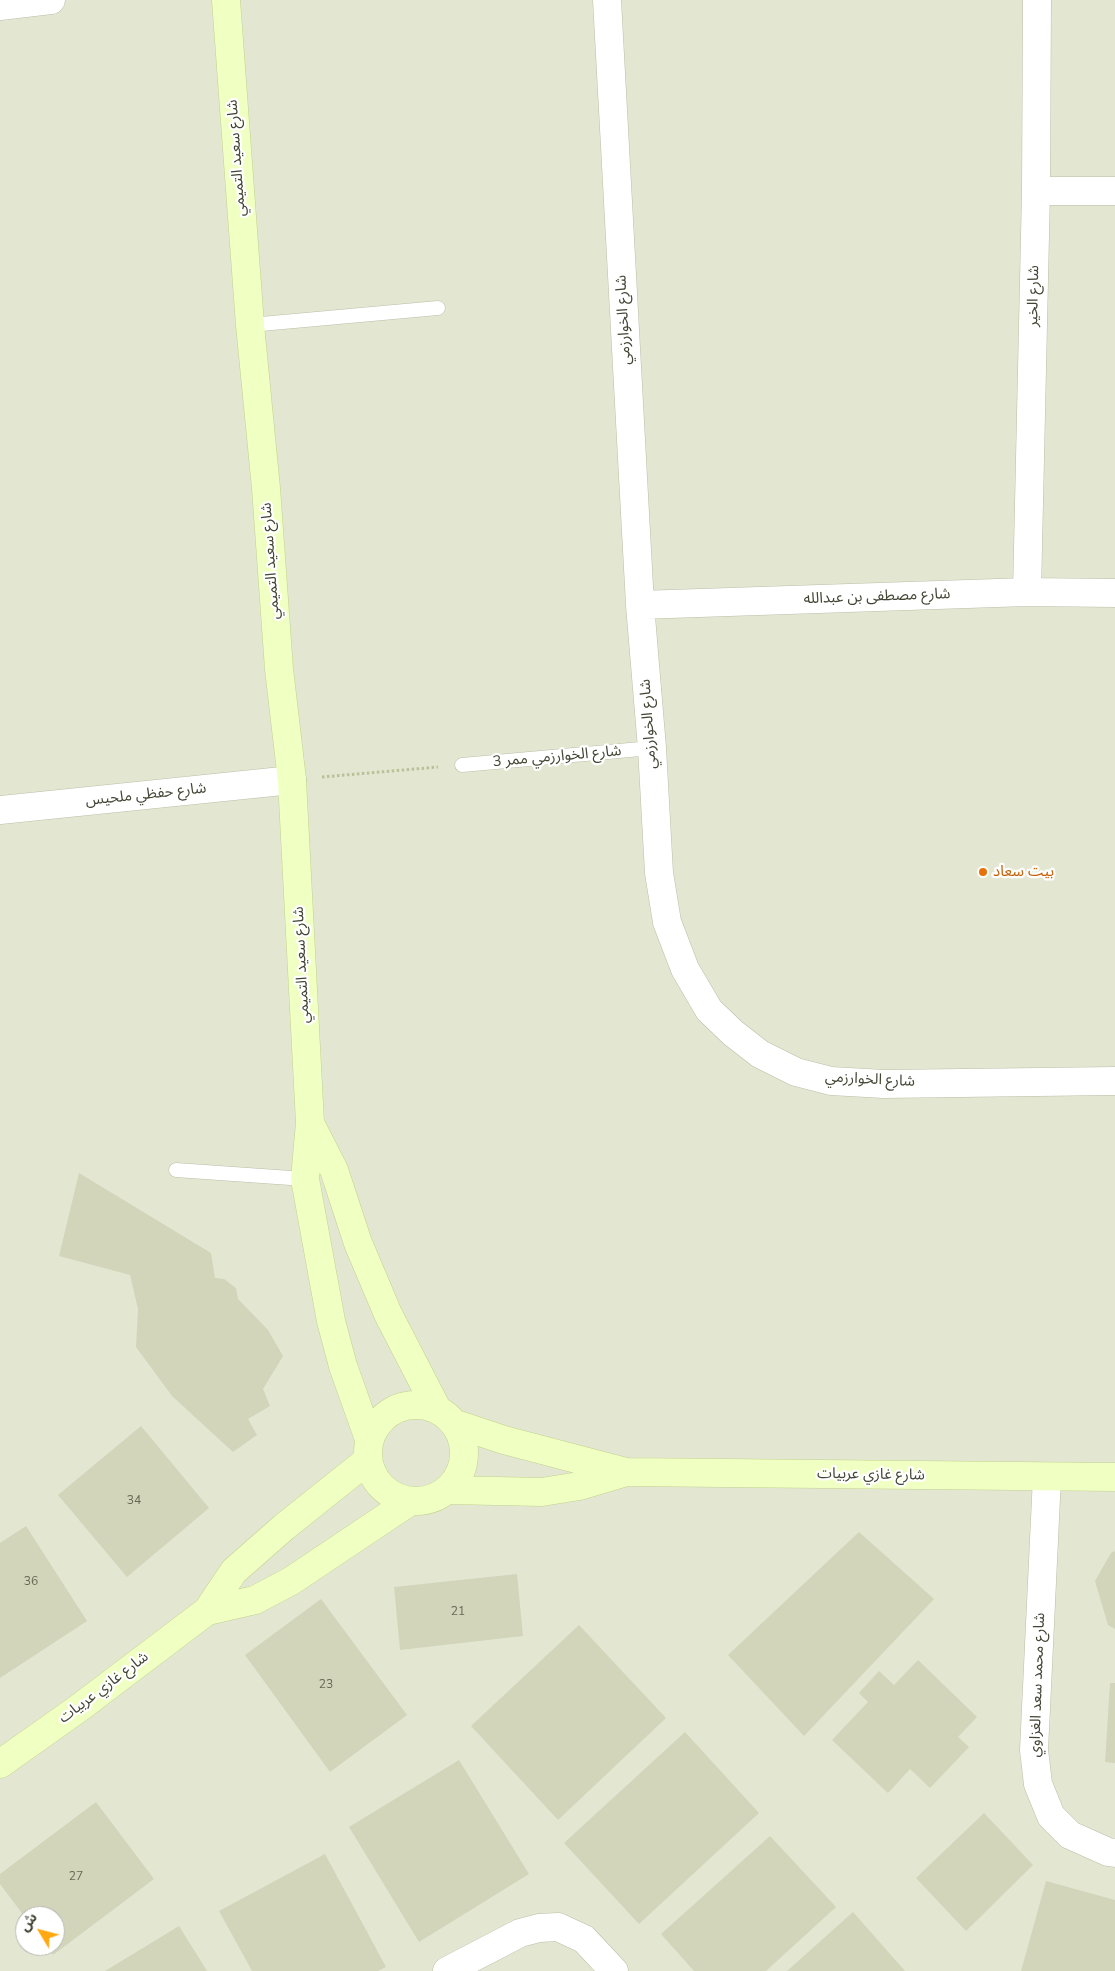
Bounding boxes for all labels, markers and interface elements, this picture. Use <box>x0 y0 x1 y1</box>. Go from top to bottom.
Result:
street label: شارع سعيد التميمي <box>224 99 250 217</box>
street label: شارع الخير <box>1024 265 1044 327</box>
street label: شارع الخوارزمي <box>613 275 635 365</box>
street label: شارع سعيد التميمي <box>258 502 284 620</box>
street label: شارع مصطفى بن عبدالله <box>803 585 951 609</box>
street label: شارع الخوارزمي <box>637 678 661 770</box>
street label: شارع الخوارزمي ممر 3 <box>492 742 622 772</box>
street label: شارع حفظي ملحيس <box>85 780 207 810</box>
place label: بيت سعاد <box>993 863 1054 881</box>
marker: بيت سعاد <box>977 866 989 878</box>
street label: شارع سعيد التميمي <box>290 906 314 1024</box>
street label: شارع الخوارزمي <box>825 1069 915 1091</box>
street label: شارع غازي عربيات <box>817 1465 925 1485</box>
house number: 34 <box>127 1494 141 1508</box>
house number: 36 <box>24 1575 38 1589</box>
house number: 21 <box>451 1605 465 1619</box>
street label: شارع محمد سعد الغزاوي <box>1026 1612 1050 1758</box>
street label: شارع غازي عربيات <box>56 1648 152 1728</box>
house number: 23 <box>319 1678 333 1692</box>
house number: 27 <box>69 1870 83 1884</box>
north arrow <box>15 1906 65 1956</box>
text: ش <box>15 1909 42 1936</box>

